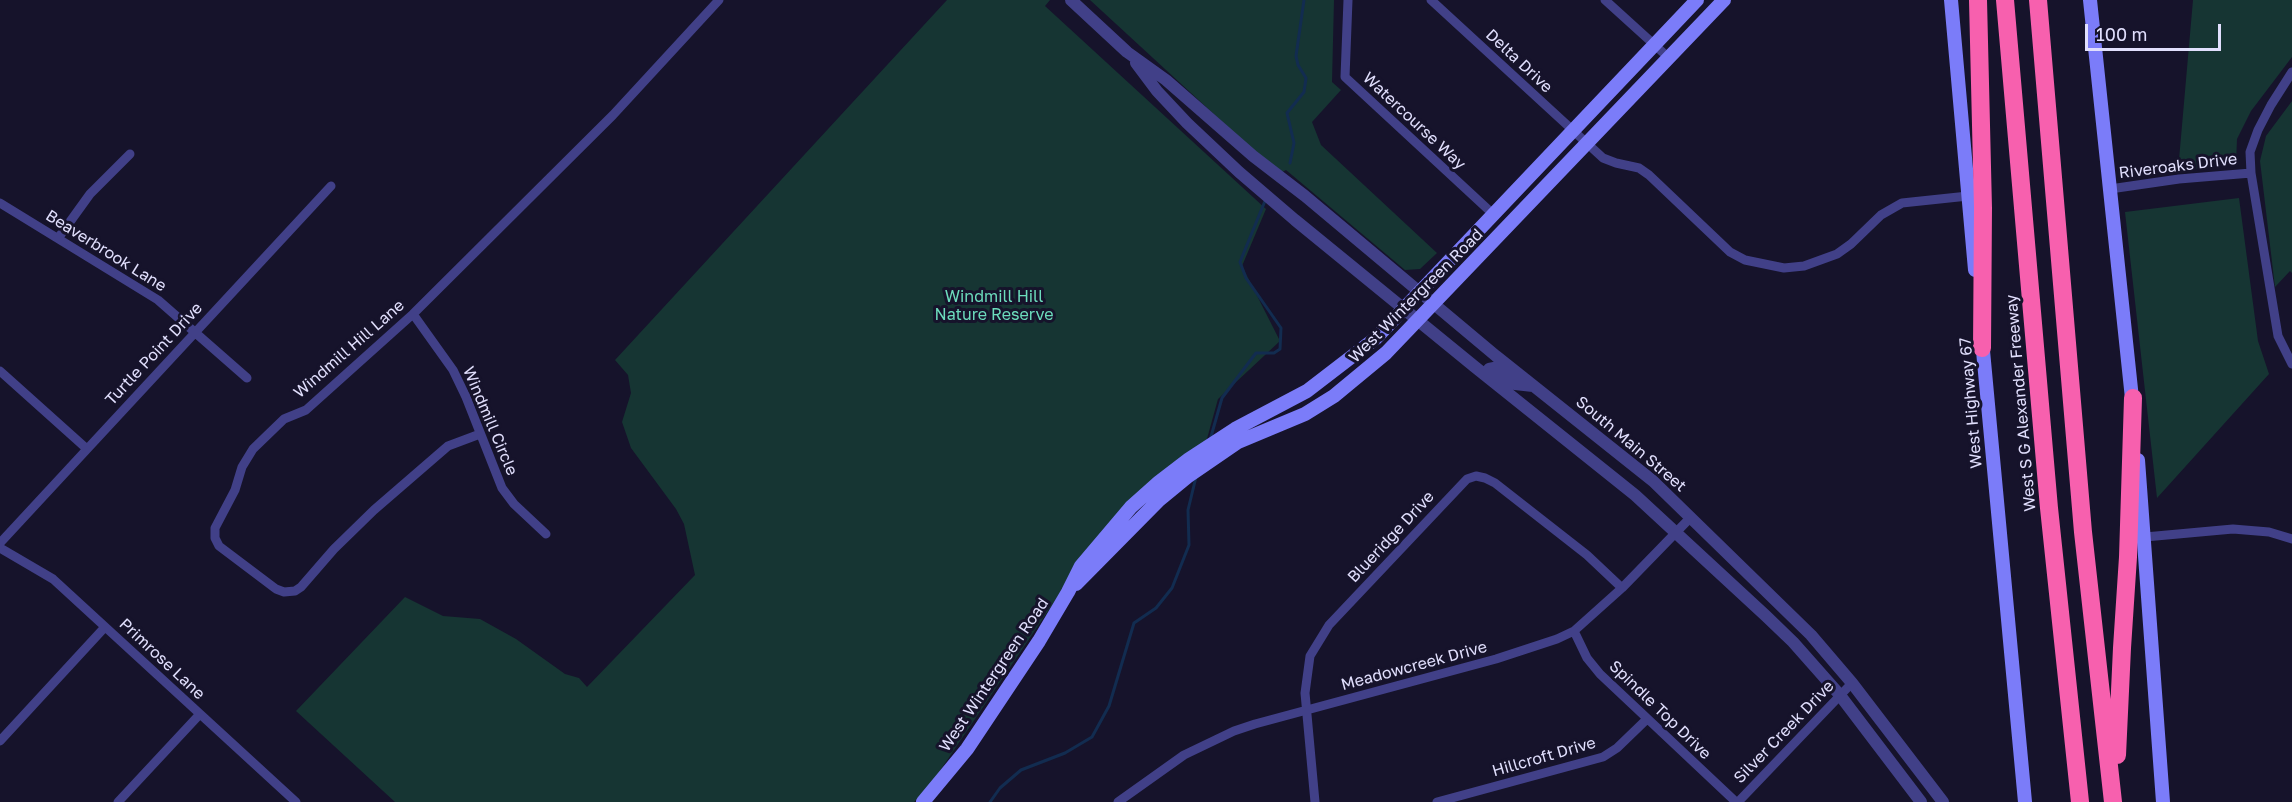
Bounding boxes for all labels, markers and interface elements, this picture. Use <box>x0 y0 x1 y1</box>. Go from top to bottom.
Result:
scale bar <box>2088 12 2224 50</box>
text: 100 m <box>2096 23 2147 45</box>
street label: Delta Drive <box>1482 25 1556 97</box>
street label: Watercourse Way <box>1359 68 1469 174</box>
street label: Riveroaks Drive <box>2118 149 2238 183</box>
street label: Beaverbrook Lane <box>42 206 170 296</box>
street label: West Wintergreen Road <box>1345 225 1487 367</box>
park label: Windmill Hill Nature Reserve <box>935 287 1053 325</box>
street label: West S G Alexander Freeway <box>2002 294 2040 512</box>
street label: Windmill Hill Lane <box>290 296 408 402</box>
street label: Turtle Point Drive <box>102 299 206 409</box>
street label: West Highway 67 <box>1956 337 1986 469</box>
street label: Windmill Circle <box>458 364 522 478</box>
street label: South Main Street <box>1572 392 1690 496</box>
street label: Blueridge Drive <box>1344 487 1438 587</box>
street label: West Wintergreen Road <box>935 594 1053 756</box>
street label: Primrose Lane <box>115 614 209 704</box>
street label: Meadowcreek Drive <box>1339 637 1489 695</box>
street label: Spindle Top Drive <box>1605 657 1715 763</box>
street label: Silver Creek Drive <box>1730 677 1838 787</box>
street label: Hillcroft Drive <box>1490 733 1598 781</box>

